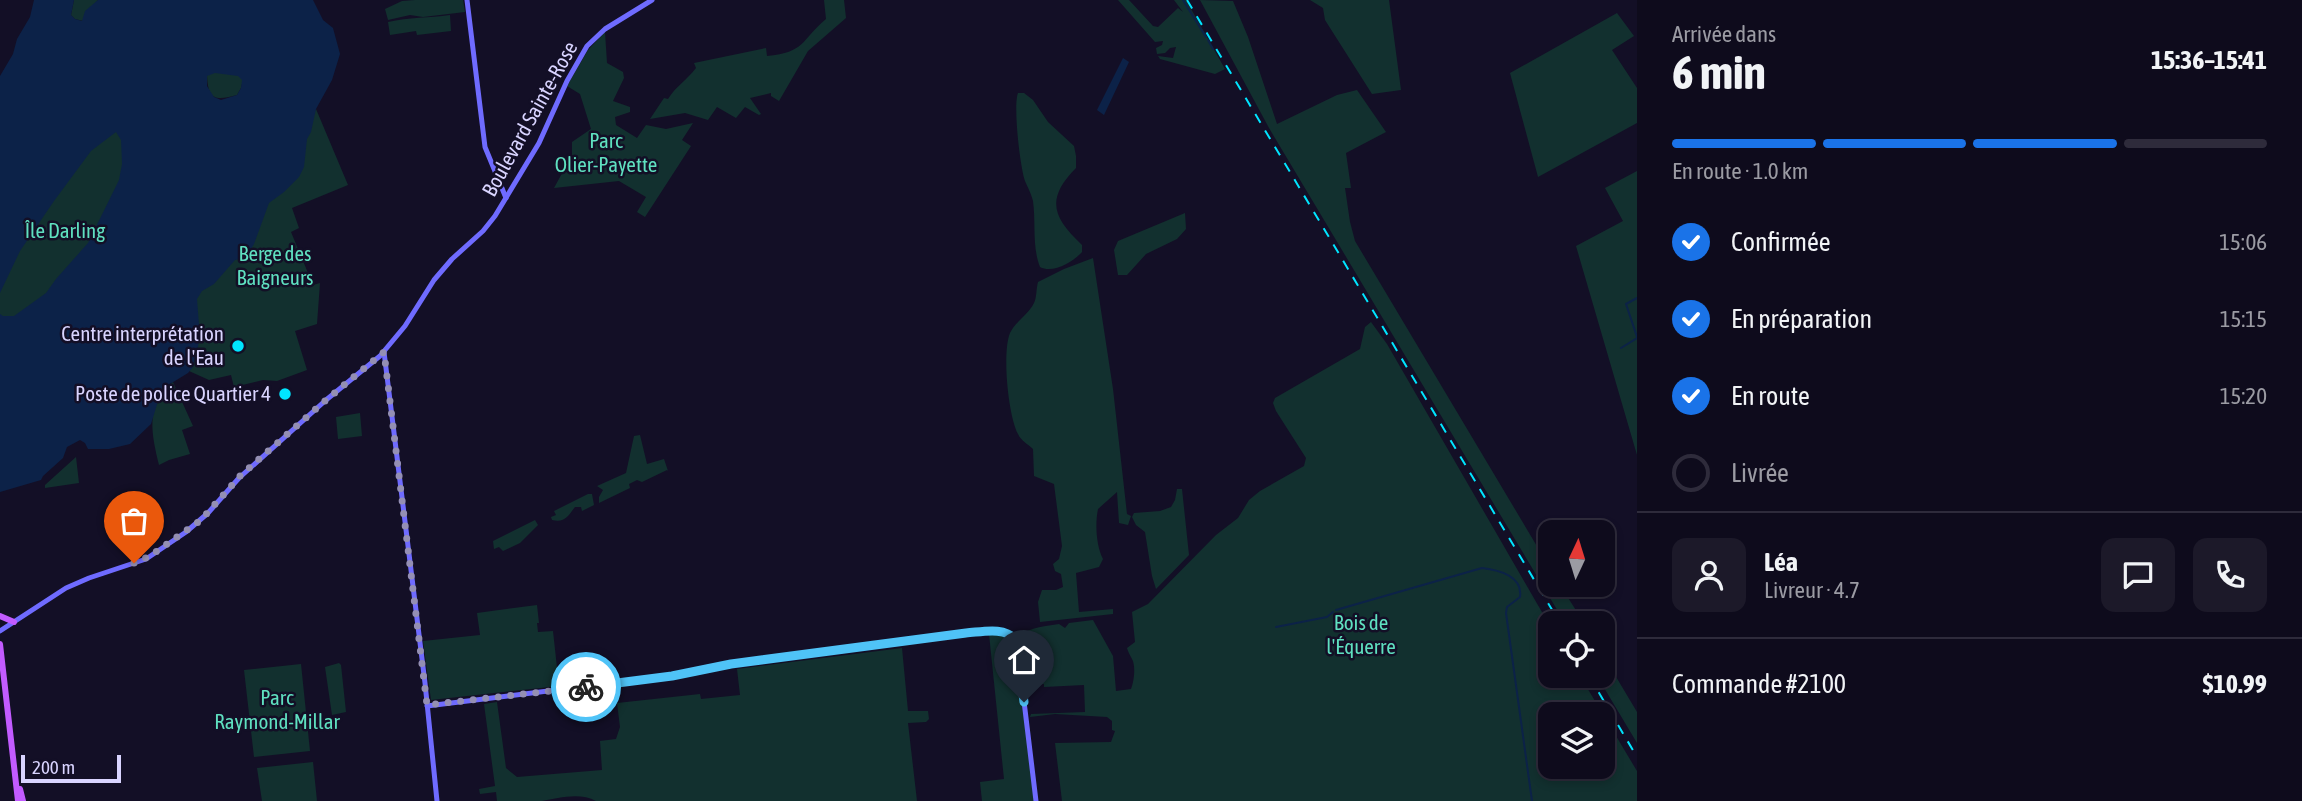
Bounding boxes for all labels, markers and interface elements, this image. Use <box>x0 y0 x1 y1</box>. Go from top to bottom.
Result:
text: Arrivée dans <box>1672 21 1776 47</box>
street label: Boulevard Sainte-Rose <box>477 37 582 200</box>
text: 15:36–15:41 <box>2151 45 2267 75</box>
text: 6 min <box>1672 46 1766 99</box>
park label: Parc Olier-Payette <box>555 128 657 176</box>
text: En route · 1.0 km <box>1672 158 1808 184</box>
park label: Île Darling <box>25 218 105 242</box>
icon: check <box>1672 223 1710 261</box>
text: Confirmée <box>1731 227 1831 257</box>
text: 15:06 <box>2219 229 2267 255</box>
park label: Berge des Baigneurs <box>236 241 314 289</box>
icon: check <box>1672 300 1710 338</box>
text: En préparation <box>1731 304 1872 334</box>
text: 15:15 <box>2220 306 2267 332</box>
place label: Centre interprétation de l'Eau <box>61 321 224 369</box>
marker: Centre interprétation de l'Eau <box>230 338 246 354</box>
icon: check <box>1672 377 1710 415</box>
place label: Poste de police Quartier 4 <box>75 381 271 405</box>
text: En route <box>1731 381 1810 411</box>
text: 15:20 <box>2220 383 2267 409</box>
marker: Poste de police Quartier 4 <box>277 386 293 402</box>
text: Livrée <box>1731 458 1789 488</box>
pin <box>104 491 164 563</box>
icon: bag <box>115 502 153 540</box>
north arrow <box>1538 520 1615 597</box>
map controls <box>1538 520 1615 779</box>
button: person <box>1672 538 1746 612</box>
button: chat <box>2101 538 2175 612</box>
button: phone <box>2193 538 2267 612</box>
text: Léa <box>1764 547 1798 577</box>
text: Livreur · 4.7 <box>1764 577 1860 603</box>
park label: Bois de l'Équerre <box>1326 610 1396 658</box>
button: locate <box>1538 611 1615 688</box>
pin <box>994 630 1054 702</box>
icon: home <box>1005 641 1043 679</box>
courier <box>551 652 621 722</box>
icon: bike <box>567 668 605 706</box>
text: Commande #2100 <box>1672 669 1846 699</box>
text: $10.99 <box>2203 669 2267 699</box>
park label: Parc Raymond-Millar <box>214 685 340 733</box>
button: layers <box>1538 702 1615 779</box>
scale bar <box>21 752 121 784</box>
text: 200 m <box>32 756 75 778</box>

